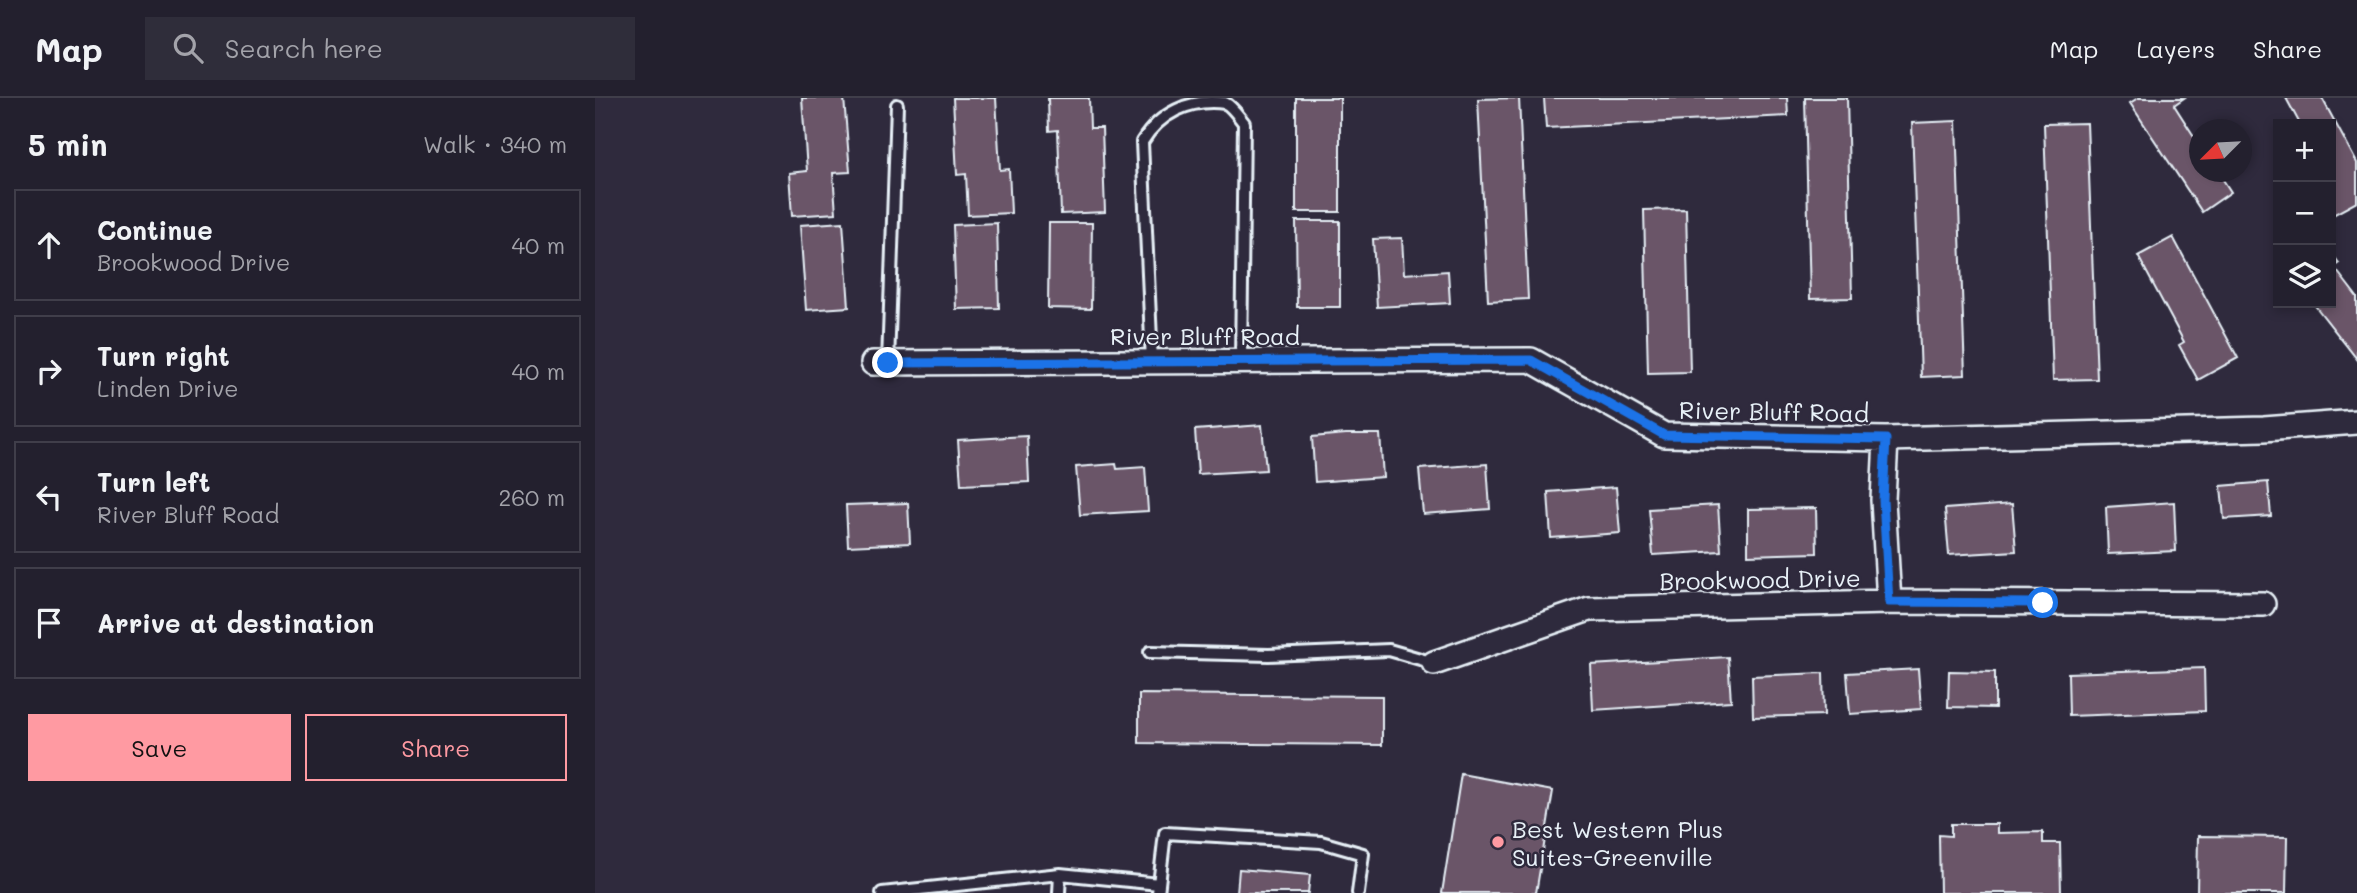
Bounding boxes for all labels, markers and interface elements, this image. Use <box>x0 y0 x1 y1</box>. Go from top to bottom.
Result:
search box <box>145 17 635 80</box>
text: Map <box>35 27 103 70</box>
icon: search <box>169 29 207 67</box>
text: Search here <box>225 31 383 65</box>
text: Map <box>2050 33 2098 64</box>
text: Layers <box>2136 33 2215 64</box>
text: Share <box>2253 33 2322 64</box>
north arrow <box>2189 119 2252 182</box>
map controls <box>2273 119 2336 308</box>
button: + <box>2273 119 2336 182</box>
text: 5 min <box>28 124 108 164</box>
text: Walk · 340 m <box>423 129 567 159</box>
button: − <box>2273 182 2336 245</box>
text: Continue <box>97 213 213 247</box>
icon: ahead <box>30 226 68 264</box>
text: 40 m <box>512 230 565 260</box>
button: layers <box>2273 245 2336 308</box>
text: Brookwood Drive <box>97 247 290 277</box>
street label: River Bluff Road <box>1110 320 1300 351</box>
text: Turn right <box>97 339 230 373</box>
route end <box>872 347 903 378</box>
icon: right <box>30 352 68 390</box>
text: 40 m <box>512 356 565 386</box>
text: Linden Drive <box>97 373 239 403</box>
street label: River Bluff Road <box>1679 394 1869 428</box>
text: Turn left <box>97 465 210 499</box>
icon: left <box>30 478 68 516</box>
text: 260 m <box>498 482 565 512</box>
text: River Bluff Road <box>97 499 279 529</box>
street label: Brookwood Drive <box>1659 562 1861 596</box>
route start <box>2027 587 2058 618</box>
icon: arrive <box>30 604 68 642</box>
text: Arrive at destination <box>97 606 374 640</box>
button: Save <box>28 714 291 781</box>
button: Share <box>305 714 567 781</box>
place label: Best Western Plus Suites-Greenville <box>1512 813 1723 872</box>
marker: Best Western Plus Suites-Greenville <box>1490 834 1506 850</box>

